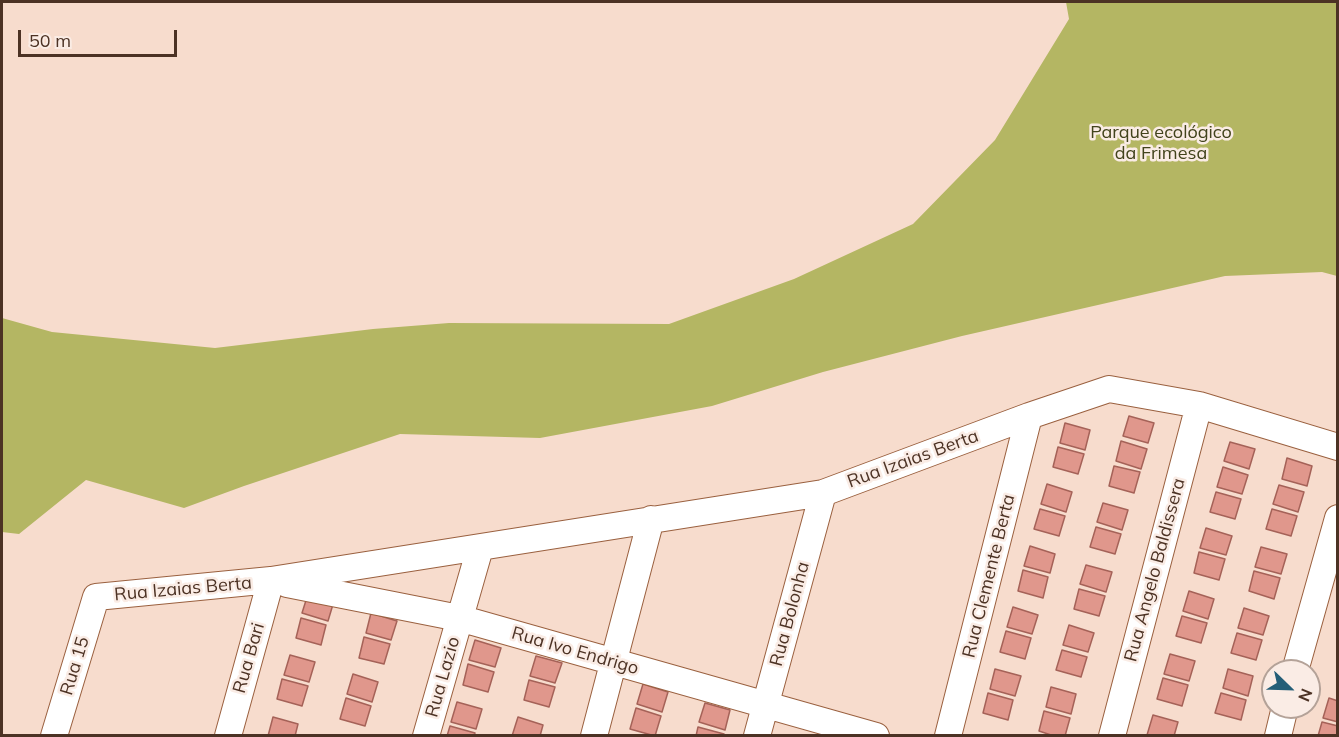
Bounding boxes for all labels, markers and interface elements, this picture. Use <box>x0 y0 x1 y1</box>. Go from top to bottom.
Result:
scale bar <box>21 18 180 56</box>
text: 50 m <box>29 29 71 52</box>
park label: Parque ecológico da Frimesa <box>1090 122 1232 164</box>
street label: Rua Izaias Berta <box>845 425 981 493</box>
street label: Rua Angelo Baldissera <box>1120 476 1190 664</box>
street label: Rua Clemente Berta <box>958 492 1020 660</box>
street label: Rua Bolonha <box>766 559 814 669</box>
street label: Rua Izaias Berta <box>113 572 253 606</box>
street label: Rua Bari <box>229 620 269 696</box>
street label: Rua Ivo Endrigo <box>509 623 641 679</box>
street label: Rua 15 <box>56 634 94 698</box>
street label: Rua Lazio <box>421 634 465 720</box>
north arrow <box>1261 659 1321 719</box>
text: N <box>1294 686 1317 705</box>

